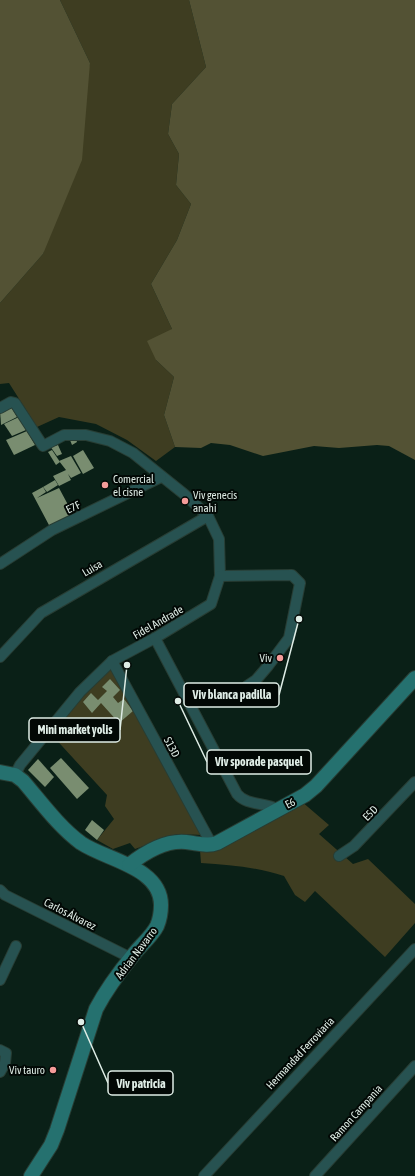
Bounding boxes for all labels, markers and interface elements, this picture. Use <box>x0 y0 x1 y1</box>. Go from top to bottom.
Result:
place label: Comercial el cisne <box>113 473 154 498</box>
marker: Comercial el cisne <box>100 480 110 490</box>
place label: Viv genecis anahi <box>193 489 237 514</box>
marker: Viv genecis anahi <box>180 496 190 506</box>
street label: E7F <box>64 498 83 516</box>
street label: Luisa <box>80 557 104 579</box>
street label: Fidel Andrade <box>131 603 185 641</box>
place label: Viv <box>260 652 272 664</box>
marker: Viv <box>275 653 285 663</box>
callout: Viv blanca padilla <box>184 683 279 707</box>
text: Viv blanca padilla <box>192 688 272 702</box>
callout: Mini market yolis <box>29 718 120 742</box>
text: Mini market yolis <box>37 723 113 737</box>
street label: S13D <box>162 735 182 759</box>
callout: Viv sporade pasquel <box>207 750 311 774</box>
text: Viv sporade pasquel <box>214 755 304 769</box>
street label: E6 <box>283 795 297 811</box>
street label: E5D <box>360 803 380 823</box>
street label: Carlos Álvarez <box>42 896 98 932</box>
street label: Adrian Navarro <box>113 925 159 981</box>
street label: Hermandad Ferroviaria <box>264 1015 336 1091</box>
place label: Viv tauro <box>9 1064 45 1076</box>
marker: Viv tauro <box>48 1065 58 1075</box>
callout: Viv patricia <box>108 1071 173 1095</box>
text: Viv patricia <box>115 1077 166 1091</box>
street label: Ramon Campania <box>328 1082 384 1144</box>

